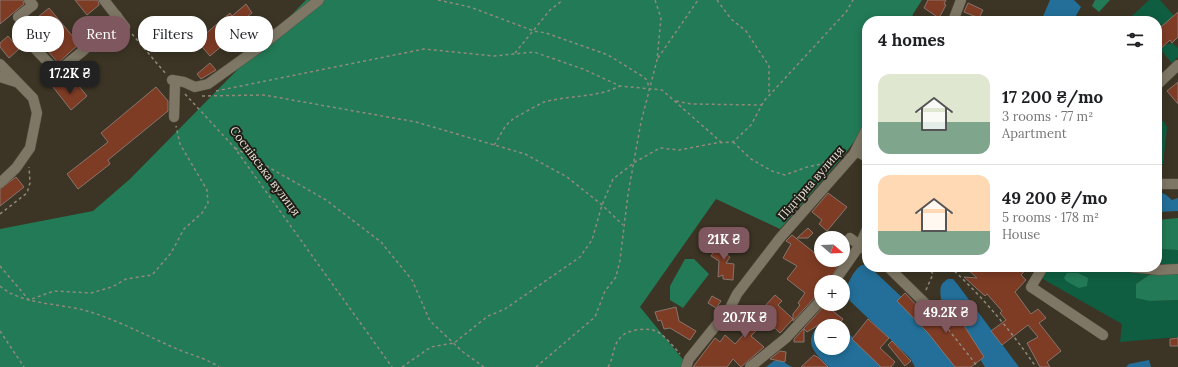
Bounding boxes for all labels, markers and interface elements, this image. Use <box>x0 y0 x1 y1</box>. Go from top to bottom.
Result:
chip: Buy <box>12 16 64 52</box>
chip: Rent <box>72 16 130 52</box>
chip: Filters <box>138 16 207 52</box>
chip: New <box>215 16 273 52</box>
text: 4 homes <box>878 29 945 51</box>
icon: filters <box>1124 29 1146 51</box>
pin: 17.2K ₴ <box>33 61 107 95</box>
text: 17.2K ₴ <box>49 65 91 82</box>
text: 17 200 ₴/mo <box>1002 86 1103 108</box>
icon: home <box>910 90 958 138</box>
text: 3 rooms · 77 m² <box>1002 108 1093 125</box>
street label: Соснівська вулиця <box>227 123 304 218</box>
text: Apartment <box>1002 125 1067 142</box>
street label: Підгірна вулиця <box>774 143 847 223</box>
text: 49 200 ₴/mo <box>1002 187 1107 209</box>
icon: home <box>910 191 958 239</box>
text: 5 rooms · 178 m² <box>1002 209 1099 226</box>
text: House <box>1002 226 1040 243</box>
pin: 21K ₴ <box>696 227 752 261</box>
text: 21K ₴ <box>707 231 741 248</box>
north arrow <box>814 231 850 267</box>
map controls <box>814 231 850 355</box>
button: + <box>814 275 850 311</box>
pin: 49.2K ₴ <box>909 300 983 334</box>
text: 49.2K ₴ <box>923 304 969 321</box>
pin: 20.7K ₴ <box>708 305 782 339</box>
text: 20.7K ₴ <box>723 309 767 326</box>
button: − <box>814 319 850 355</box>

